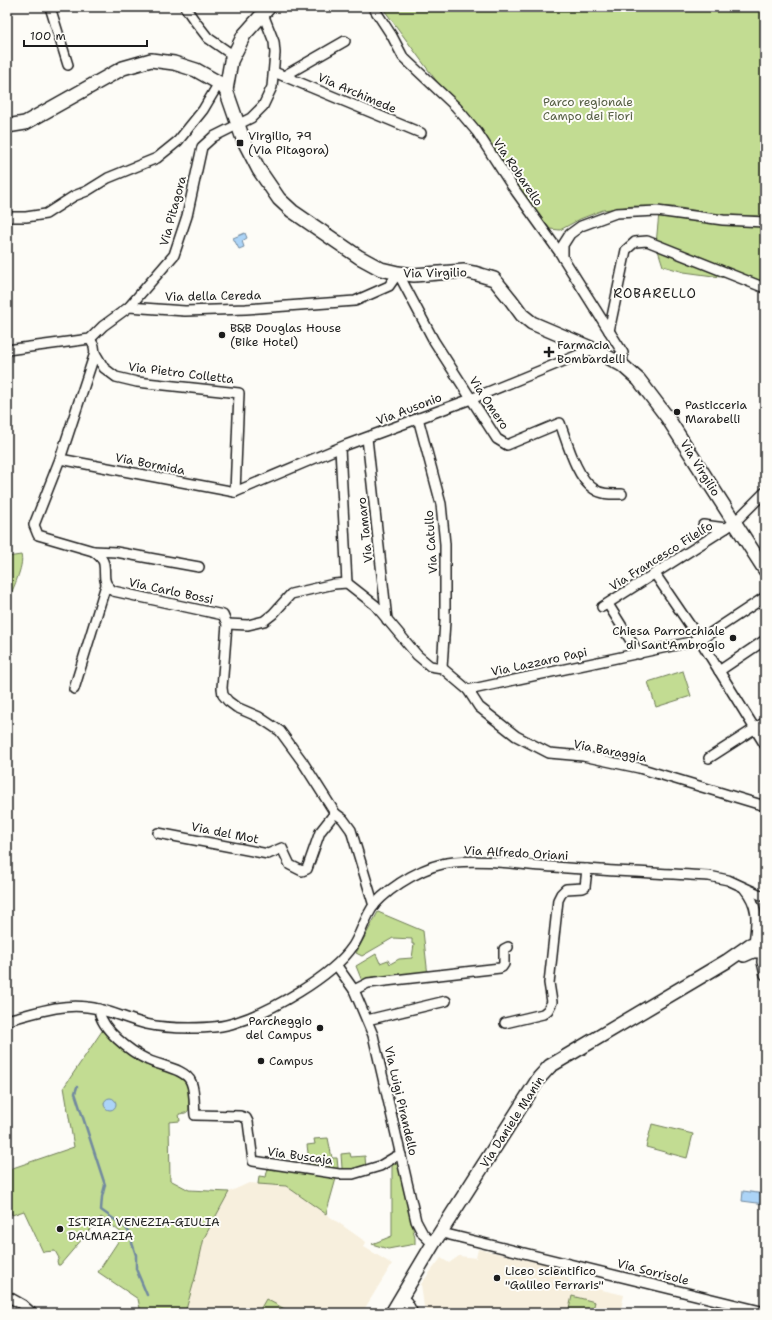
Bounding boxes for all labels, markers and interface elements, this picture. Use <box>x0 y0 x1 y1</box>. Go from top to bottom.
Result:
scale bar <box>24 22 147 48</box>
text: 100 m <box>30 28 66 44</box>
street label: Via Archimede <box>315 69 399 117</box>
park label: Parco regionale Campo dei Fiori <box>543 94 633 124</box>
place label: Virgilio, 79 (Via Pitagora) <box>248 128 329 158</box>
street label: Via Robarello <box>489 135 547 209</box>
marker: Virgilio, 79 (Via Pitagora) <box>235 138 245 148</box>
street label: Via Pitagora <box>156 174 190 248</box>
street label: Via Virgilio <box>403 264 467 282</box>
district label: ROBARELLO <box>613 285 697 302</box>
street label: Via della Cereda <box>165 287 262 305</box>
place label: B&B Douglas House (Bike Hotel) <box>230 320 342 350</box>
marker: B&B Douglas House (Bike Hotel) <box>217 330 227 340</box>
place label: Farmacia Bombardelli <box>557 337 626 367</box>
marker: Farmacia Bombardelli <box>544 347 554 357</box>
street label: Via Pietro Colletta <box>127 359 235 387</box>
street label: Via Omero <box>465 373 513 433</box>
street label: Via Ausonio <box>374 389 444 429</box>
place label: Pasticceria Marabelli <box>685 397 747 427</box>
marker: Pasticceria Marabelli <box>672 407 682 417</box>
street label: Via Virgilio <box>676 437 724 499</box>
street label: Via Bormida <box>114 449 187 479</box>
street label: Via Tamaro <box>354 496 376 564</box>
street label: Via Catullo <box>421 510 441 574</box>
street label: Via Francesco Filelfo <box>606 518 716 594</box>
street label: Via Carlo Bossi <box>127 574 215 608</box>
place label: Chiesa Parrocchiale di Sant'Ambrogio <box>612 623 725 653</box>
marker: Chiesa Parrocchiale di Sant'Ambrogio <box>728 633 738 643</box>
street label: Via Lazzaro Papi <box>489 644 589 680</box>
street label: Via Baraggia <box>572 736 649 766</box>
street label: Via del Mot <box>190 819 260 847</box>
street label: Via Alfredo Oriani <box>463 842 569 864</box>
place label: Parcheggio del Campus <box>246 1013 312 1043</box>
marker: Parcheggio del Campus <box>315 1023 325 1033</box>
street label: Via Luigi Pirandello <box>381 1045 421 1157</box>
place label: Campus <box>269 1053 314 1069</box>
marker: Campus <box>256 1056 266 1066</box>
street label: Via Daniele Manin <box>476 1073 548 1171</box>
street label: Via Buscaja <box>266 1143 334 1169</box>
place label: ISTRIA VENEZIA-GIULIA DALMAZIA <box>68 1214 220 1244</box>
marker: ISTRIA VENEZIA-GIULIA DALMAZIA <box>55 1224 65 1234</box>
street label: Via Sorrisole <box>615 1255 691 1289</box>
place label: Liceo scientifico "Galileo Ferraris" <box>505 1263 604 1293</box>
marker: Liceo scientifico "Galileo Ferraris" <box>492 1273 502 1283</box>

